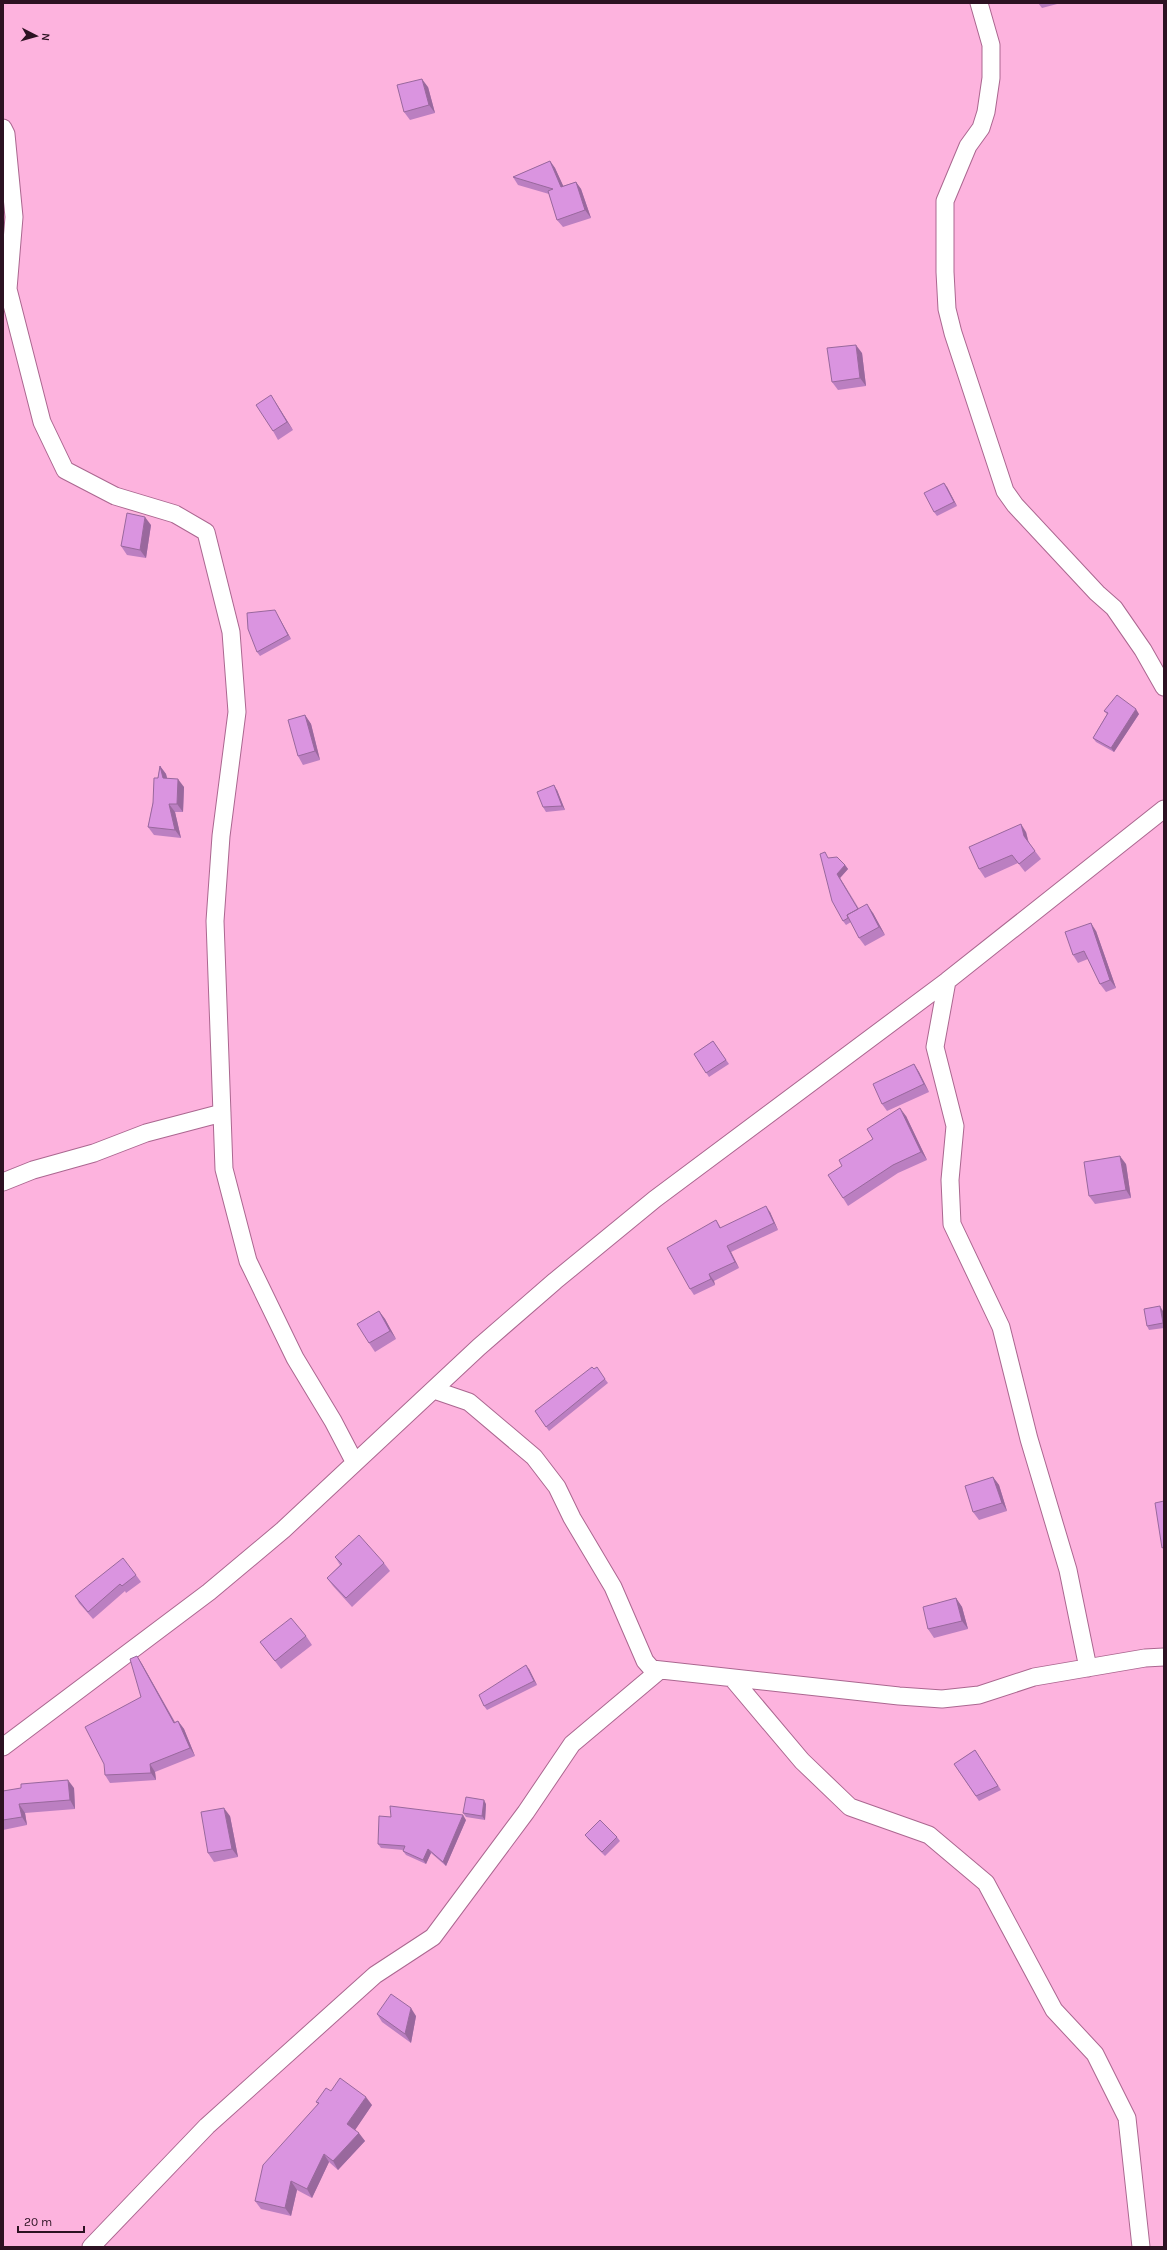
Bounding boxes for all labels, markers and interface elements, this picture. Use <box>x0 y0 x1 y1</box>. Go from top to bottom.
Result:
north arrow <box>16 16 56 56</box>
text: N <box>39 32 52 42</box>
scale bar <box>18 2208 84 2234</box>
text: 20 m <box>24 2215 52 2229</box>

